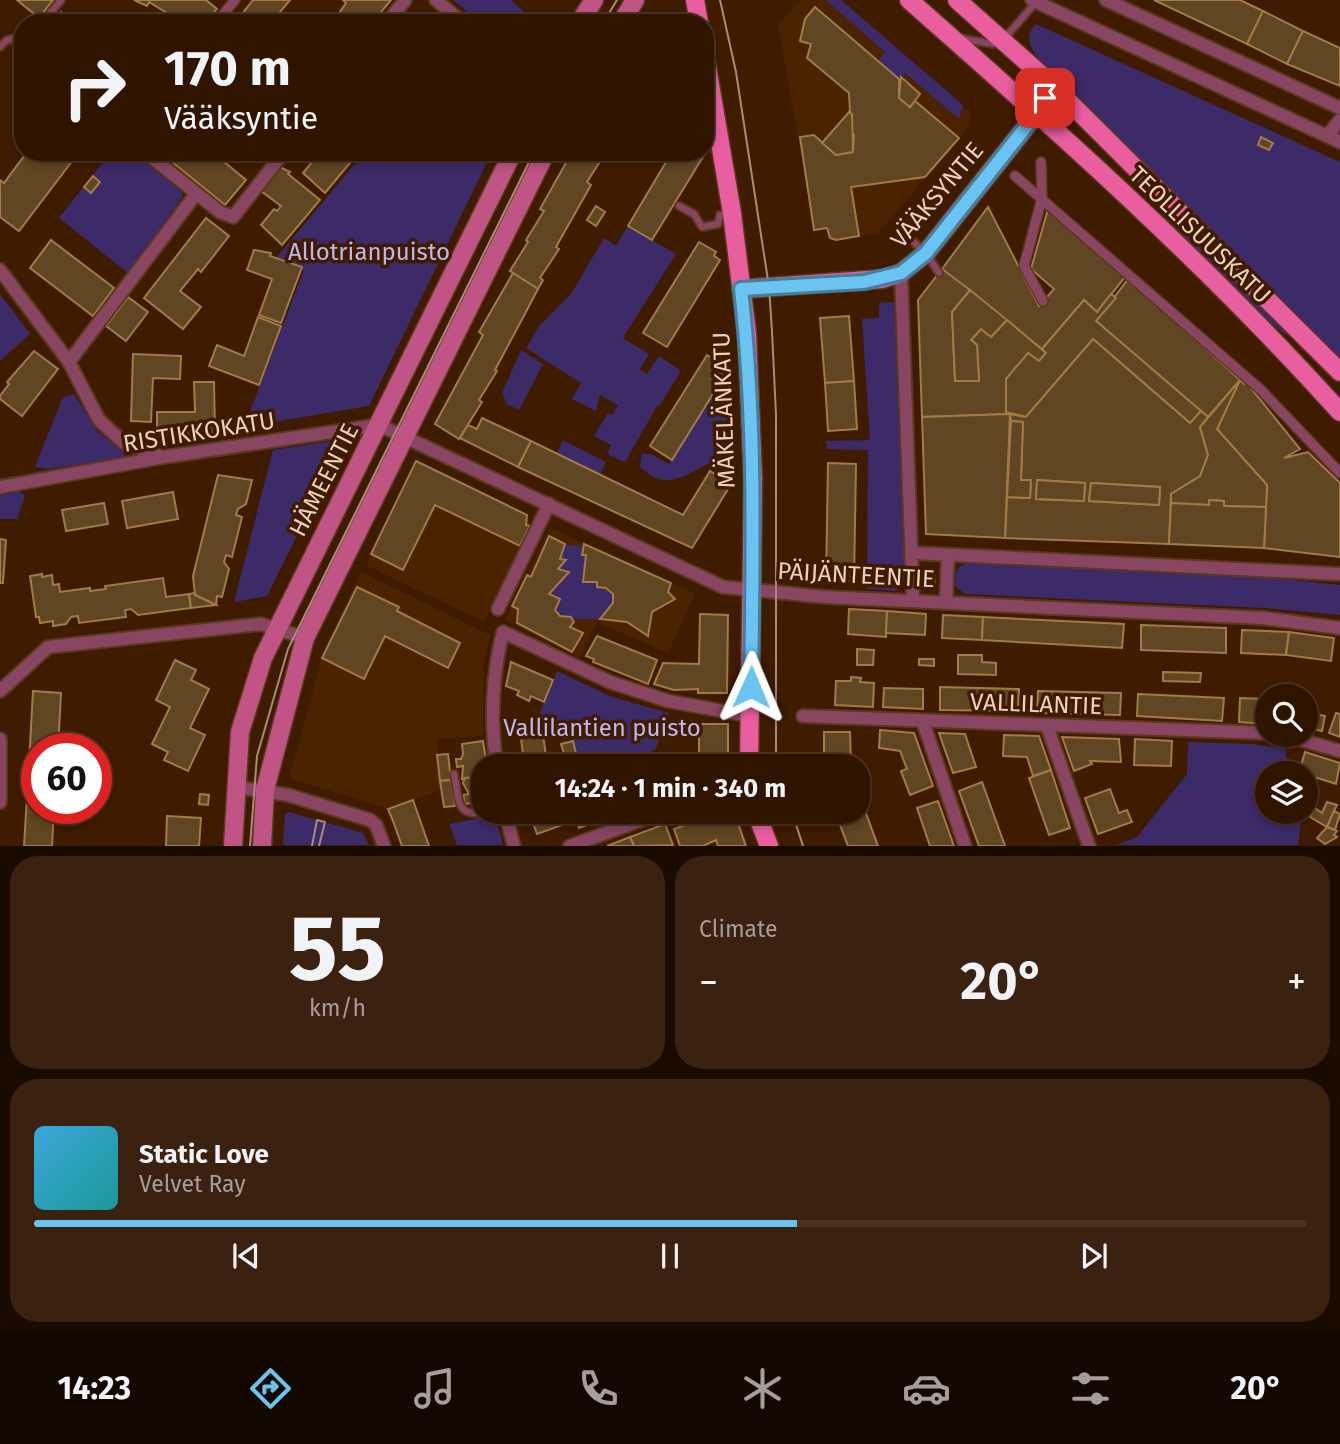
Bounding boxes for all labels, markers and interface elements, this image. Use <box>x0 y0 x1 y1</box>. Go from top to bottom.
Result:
text: 170 m <box>164 39 291 98</box>
icon: right <box>49 42 140 133</box>
pin <box>1015 68 1075 128</box>
icon: arrive <box>1026 79 1064 117</box>
text: Vääksyntie <box>164 99 318 137</box>
street label: VÄÄKSYNTIE <box>885 137 989 253</box>
street label: TEOLLISUUSKATU <box>1124 161 1276 309</box>
park label: Allotrianpuisto <box>288 238 450 266</box>
street label: MÄKELÄNKATU <box>707 331 741 489</box>
street label: RISTIKKOKATU <box>121 406 277 458</box>
street label: HÄMEENTIE <box>284 419 364 541</box>
street label: PÄIJÄNTEENTIE <box>777 557 935 593</box>
position arrow <box>714 650 788 724</box>
map controls <box>1255 684 1318 824</box>
button: search <box>1255 684 1318 747</box>
street label: VALLILANTIE <box>969 688 1103 720</box>
park label: Vallilantien puisto <box>503 714 701 742</box>
speed limit sign: 60 <box>21 733 112 824</box>
button: layers <box>1255 761 1318 824</box>
text: 14:24 · 1 min · 340 m <box>555 773 786 804</box>
text: 55 <box>289 894 386 1003</box>
text: Climate <box>699 915 778 943</box>
text: 20° <box>960 950 1045 1013</box>
text: − <box>699 959 718 1005</box>
text: + <box>1287 959 1306 1005</box>
text: km/h <box>309 994 366 1022</box>
text: Static Love <box>139 1139 269 1170</box>
text: Velvet Ray <box>139 1170 246 1198</box>
icon: previous <box>227 1237 265 1275</box>
icon: pause <box>651 1237 689 1275</box>
icon: next <box>1075 1237 1113 1275</box>
icon: directions <box>246 1364 295 1413</box>
icon: music <box>410 1364 459 1413</box>
icon: phone <box>574 1364 623 1413</box>
icon: climate <box>738 1364 787 1413</box>
icon: car <box>902 1364 951 1413</box>
icon: filters <box>1066 1364 1115 1413</box>
text: 14:23 <box>58 1369 131 1407</box>
text: 20° <box>1230 1369 1282 1407</box>

